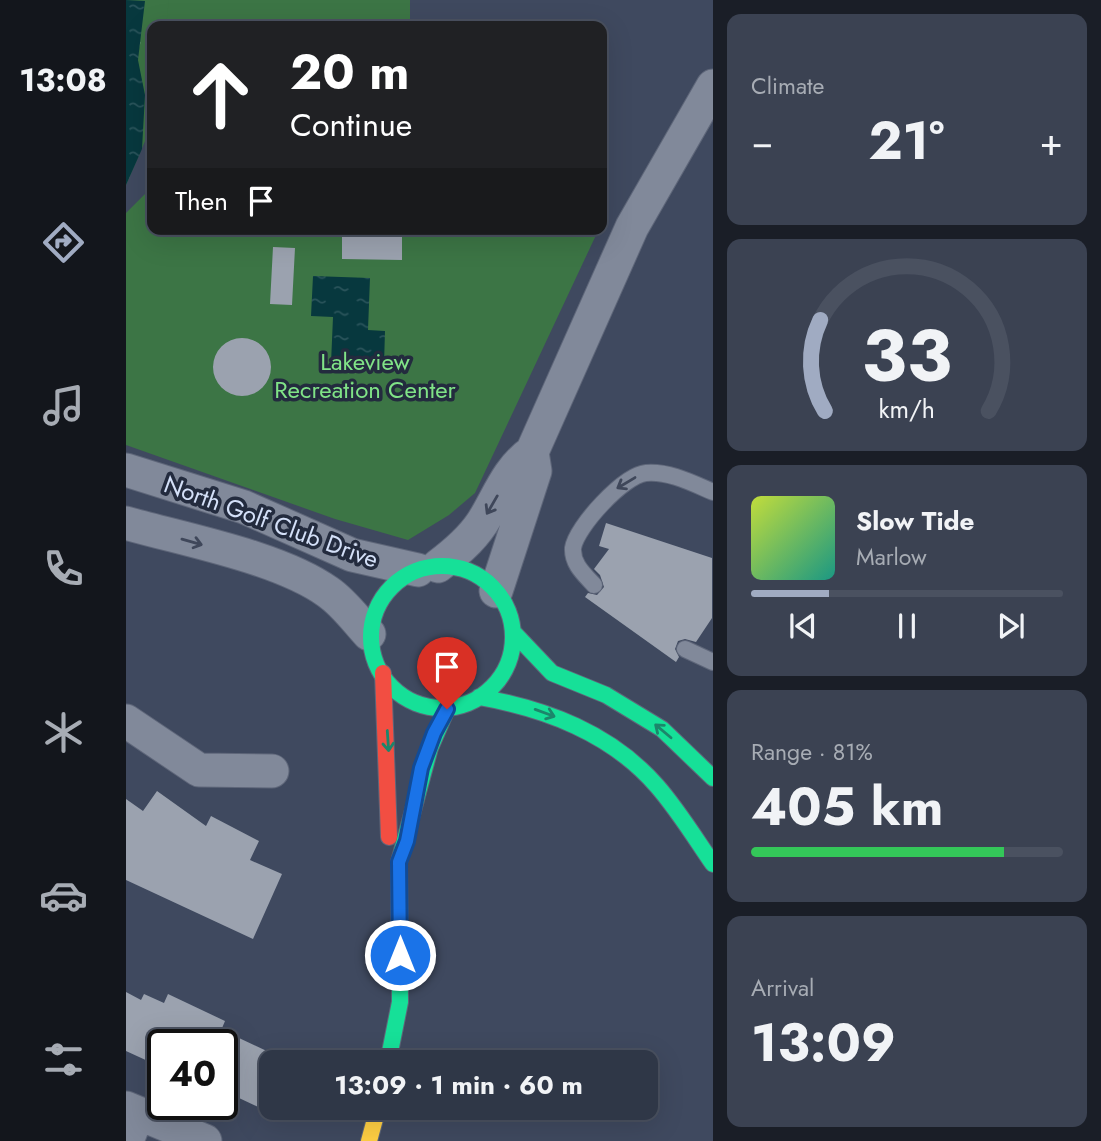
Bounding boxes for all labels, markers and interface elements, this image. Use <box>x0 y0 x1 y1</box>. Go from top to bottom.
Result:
text: 20 m <box>290 37 409 107</box>
icon: ahead <box>175 49 266 140</box>
text: 13:08 <box>19 57 107 103</box>
text: Climate <box>751 69 824 103</box>
text: Continue <box>290 102 412 148</box>
text: 21° <box>869 103 945 179</box>
text: − <box>751 114 773 169</box>
text: + <box>1040 114 1063 169</box>
text: Then <box>175 182 228 220</box>
icon: arrive <box>242 182 280 220</box>
icon: directions <box>39 218 88 267</box>
text: 33 <box>862 304 952 409</box>
park label: Lakeview Recreation Center <box>274 344 457 407</box>
icon: music <box>39 381 88 430</box>
text: km/h <box>879 391 935 427</box>
street label: North Golf Club Drive <box>159 467 383 577</box>
one-way arrow <box>617 475 636 490</box>
one-way arrow <box>485 495 499 515</box>
text: Slow Tide <box>856 502 975 540</box>
one-way arrow <box>180 536 202 549</box>
text: Marlow <box>856 540 927 574</box>
icon: phone <box>39 544 88 593</box>
icon: previous <box>784 607 822 645</box>
icon: pause <box>888 607 926 645</box>
icon: next <box>992 607 1030 645</box>
pin <box>417 637 477 709</box>
icon: arrive <box>428 648 466 686</box>
one-way arrow <box>534 707 556 720</box>
icon: climate <box>39 708 88 757</box>
one-way arrow <box>655 723 673 739</box>
one-way arrow <box>381 730 394 753</box>
text: Range · 81% <box>751 735 873 769</box>
text: 405 km <box>751 769 944 845</box>
icon: car <box>39 871 88 920</box>
position arrow <box>363 918 437 992</box>
text: Arrival <box>751 971 814 1005</box>
text: 13:09 <box>751 1005 896 1081</box>
speed limit sign: 40 <box>147 1029 238 1120</box>
icon: filters <box>39 1035 88 1084</box>
text: 13:09 · 1 min · 60 m <box>334 1066 583 1104</box>

